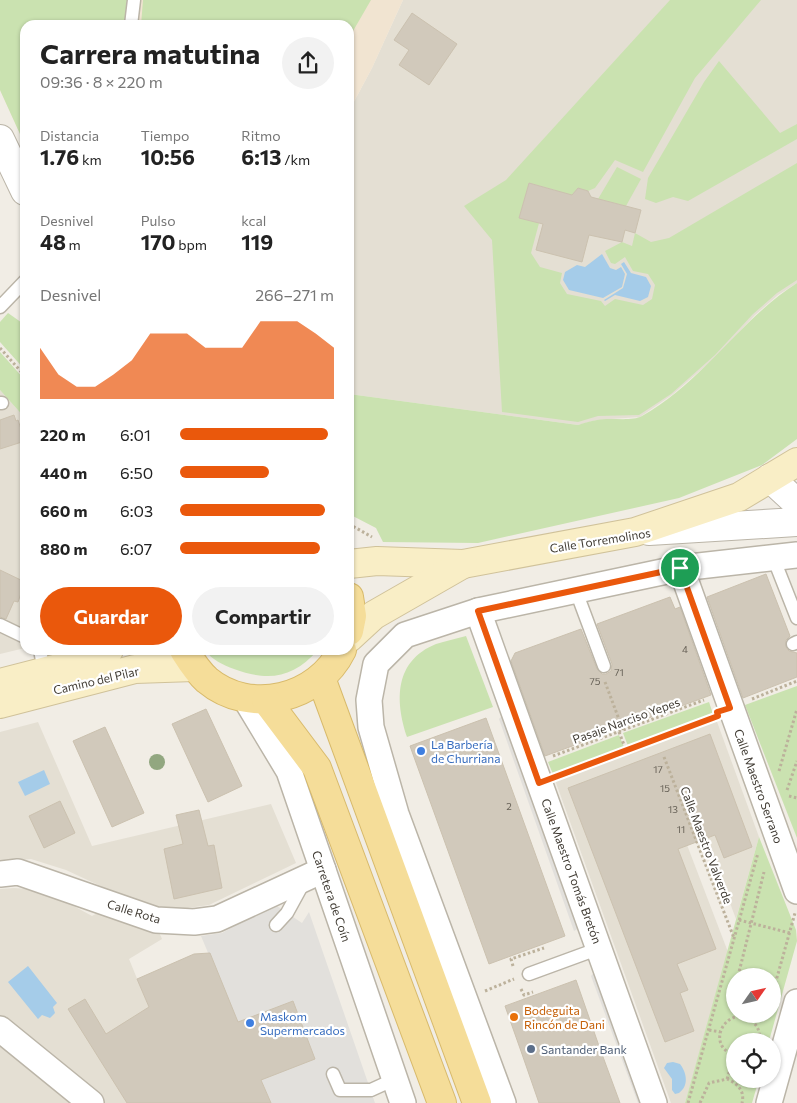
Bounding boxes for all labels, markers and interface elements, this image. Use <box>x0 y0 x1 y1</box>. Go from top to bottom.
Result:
text: Carrera matutina <box>40 36 260 70</box>
button: share <box>282 37 334 89</box>
text: 09:36 · 8 × 220 m <box>40 72 163 91</box>
text: Distancia <box>40 127 99 144</box>
text: Tiempo <box>141 127 189 144</box>
text: Ritmo <box>241 127 281 144</box>
text: 1.76 <box>40 144 79 169</box>
text: 10:56 <box>141 144 195 169</box>
text: 6:13 <box>241 144 282 169</box>
text: km <box>79 151 102 168</box>
text: /km <box>282 151 310 168</box>
text: Desnivel <box>40 212 94 229</box>
text: Pulso <box>141 212 176 229</box>
text: kcal <box>241 212 266 229</box>
text: 48 <box>40 229 66 254</box>
text: 170 <box>141 229 176 254</box>
text: 119 <box>241 229 273 254</box>
text: m <box>66 236 81 253</box>
text: bpm <box>176 236 207 253</box>
text: Desnivel <box>40 285 101 304</box>
text: 266–271 m <box>255 285 334 304</box>
text: 220 m <box>40 425 86 444</box>
text: 6:01 <box>120 425 151 444</box>
text: 440 m <box>40 463 87 482</box>
text: 6:50 <box>120 463 153 482</box>
text: 660 m <box>40 501 87 520</box>
text: 6:03 <box>120 501 153 520</box>
street label: Calle Torremolinos <box>549 525 651 555</box>
text: 880 m <box>40 539 87 558</box>
text: 6:07 <box>120 539 152 558</box>
pin <box>659 547 701 589</box>
icon: arrive <box>666 554 694 582</box>
button: Guardar <box>40 587 182 645</box>
button: Compartir <box>192 587 334 645</box>
house number: 4 <box>682 643 688 655</box>
street label: Camino del Pilar <box>52 663 141 697</box>
house number: 71 <box>614 666 624 678</box>
house number: 75 <box>590 675 601 687</box>
street label: Pasaje Narciso Yepes <box>570 694 682 746</box>
street label: Calle Maestro Serrano <box>732 727 786 845</box>
place label: La Barbería de Churriana <box>431 737 500 765</box>
marker: La Barbería de Churriana <box>415 745 427 757</box>
house number: 17 <box>653 763 663 775</box>
house number: 15 <box>660 782 670 794</box>
street label: Calle Maestro Valverde <box>678 784 736 906</box>
street label: Calle Maestro Tomás Bretón <box>539 797 605 945</box>
house number: 2 <box>506 800 512 812</box>
house number: 13 <box>668 803 678 815</box>
house number: 11 <box>677 823 685 835</box>
street label: Carretera de Coín <box>310 849 354 943</box>
street label: Calle Rota <box>106 896 162 926</box>
north arrow <box>726 968 781 1022</box>
map controls <box>726 968 781 1088</box>
place label: Bodeguita Rincón de Dani <box>524 1003 605 1031</box>
place label: Maskom Supermercados <box>260 1009 345 1037</box>
marker: Bodeguita Rincón de Dani <box>508 1011 520 1023</box>
marker: Maskom Supermercados <box>244 1017 256 1029</box>
button: locate <box>726 1033 781 1088</box>
place label: Santander Bank <box>541 1042 628 1056</box>
marker: Santander Bank <box>525 1043 537 1055</box>

